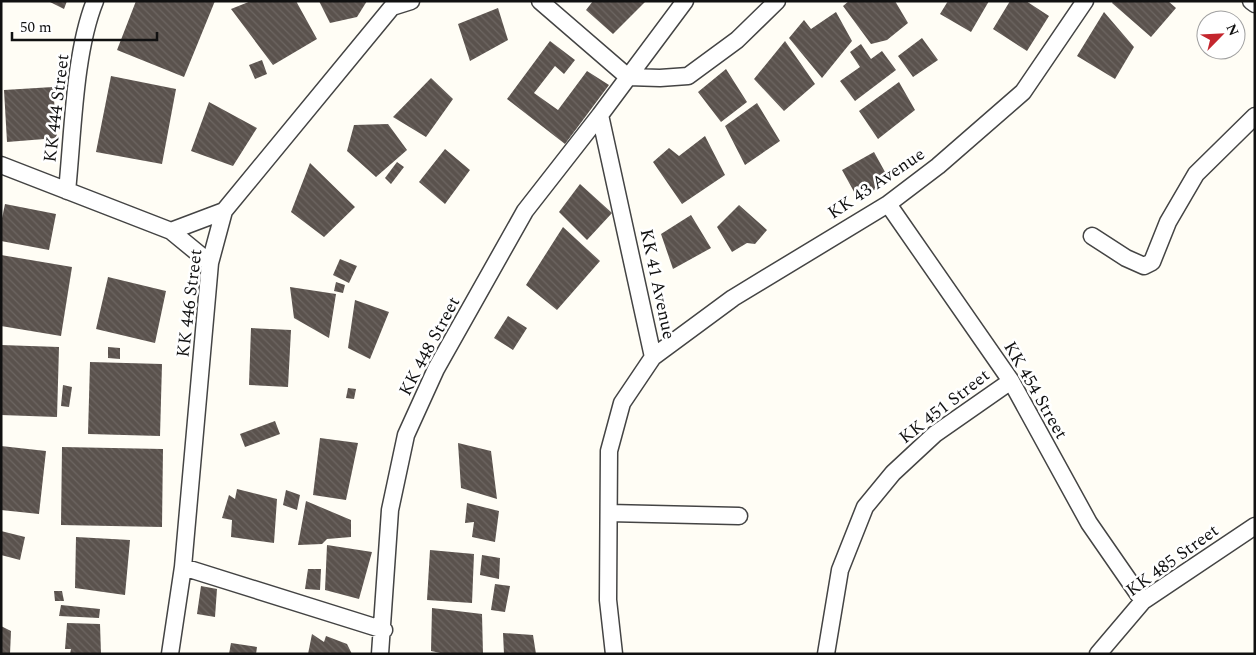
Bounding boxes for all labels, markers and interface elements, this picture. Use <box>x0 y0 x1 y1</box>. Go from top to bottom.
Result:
scale bar <box>12 10 158 42</box>
north arrow <box>1196 10 1246 60</box>
text: 50 m <box>20 16 52 39</box>
text: N <box>1221 20 1244 39</box>
street label: KK 444 Street <box>36 52 77 164</box>
street label: KK 43 Avenue <box>822 141 930 226</box>
street label: KK 41 Avenue <box>633 226 682 342</box>
street label: KK 446 Street <box>169 247 210 359</box>
street label: KK 448 Street <box>392 292 467 401</box>
street label: KK 454 Street <box>997 336 1075 444</box>
street label: KK 451 Street <box>893 362 996 451</box>
street label: KK 485 Street <box>1120 517 1224 603</box>

